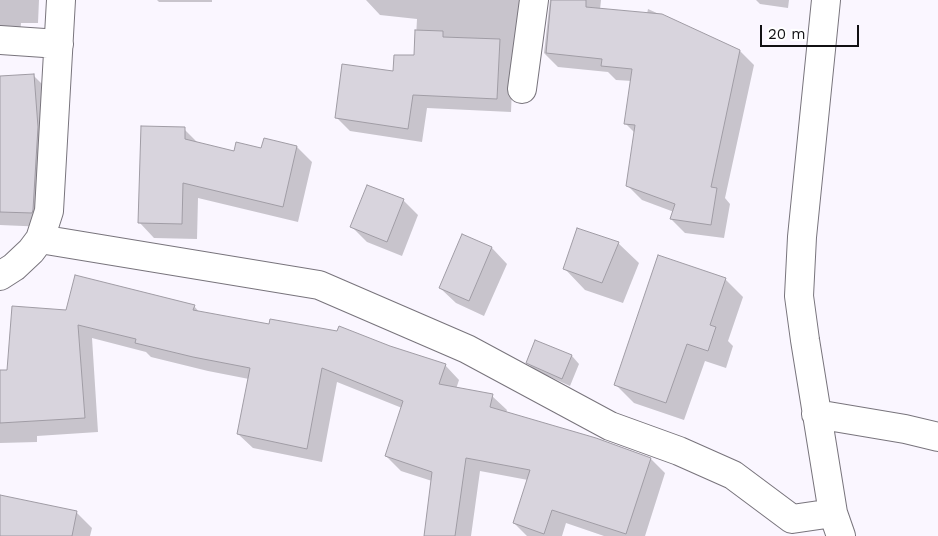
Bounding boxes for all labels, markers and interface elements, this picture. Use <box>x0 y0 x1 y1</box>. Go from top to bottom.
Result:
scale bar <box>763 15 862 47</box>
text: 20 m <box>768 25 806 43</box>

